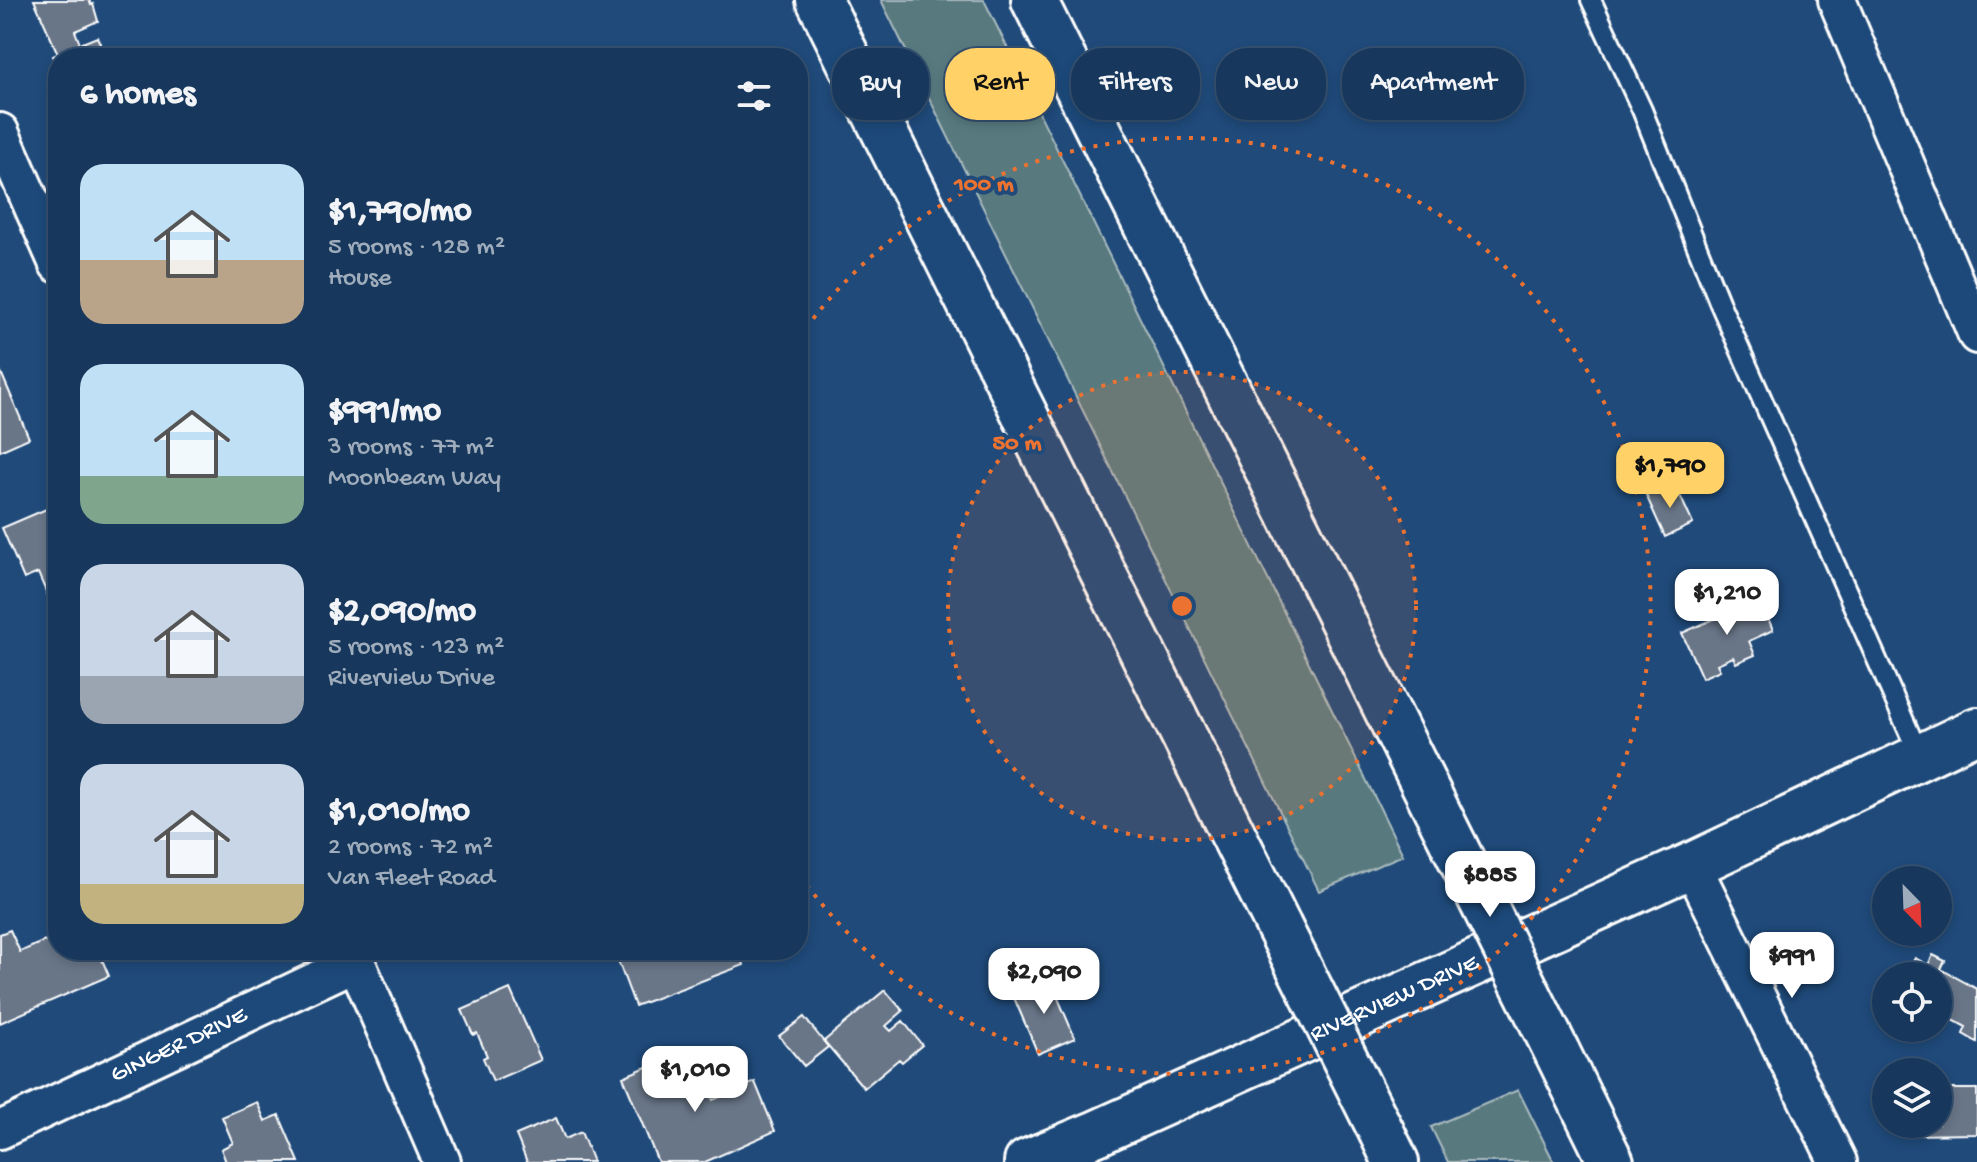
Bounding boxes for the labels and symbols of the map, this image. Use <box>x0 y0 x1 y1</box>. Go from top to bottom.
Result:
text: 100 m <box>953 171 1014 200</box>
text: 50 m <box>993 430 1041 459</box>
pin: $1,790 <box>1605 442 1735 510</box>
pin: $1,210 <box>1662 569 1792 637</box>
centre of rings <box>1168 592 1196 620</box>
pin: $885 <box>1443 851 1537 919</box>
north arrow <box>1872 866 1952 946</box>
pin: $991 <box>1745 932 1839 1000</box>
pin: $2,090 <box>979 948 1109 1016</box>
street label: RIVERVIEW DRIVE <box>1306 948 1484 1050</box>
street label: GINGER DRIVE <box>106 1001 253 1090</box>
pin: $1,010 <box>630 1046 760 1114</box>

